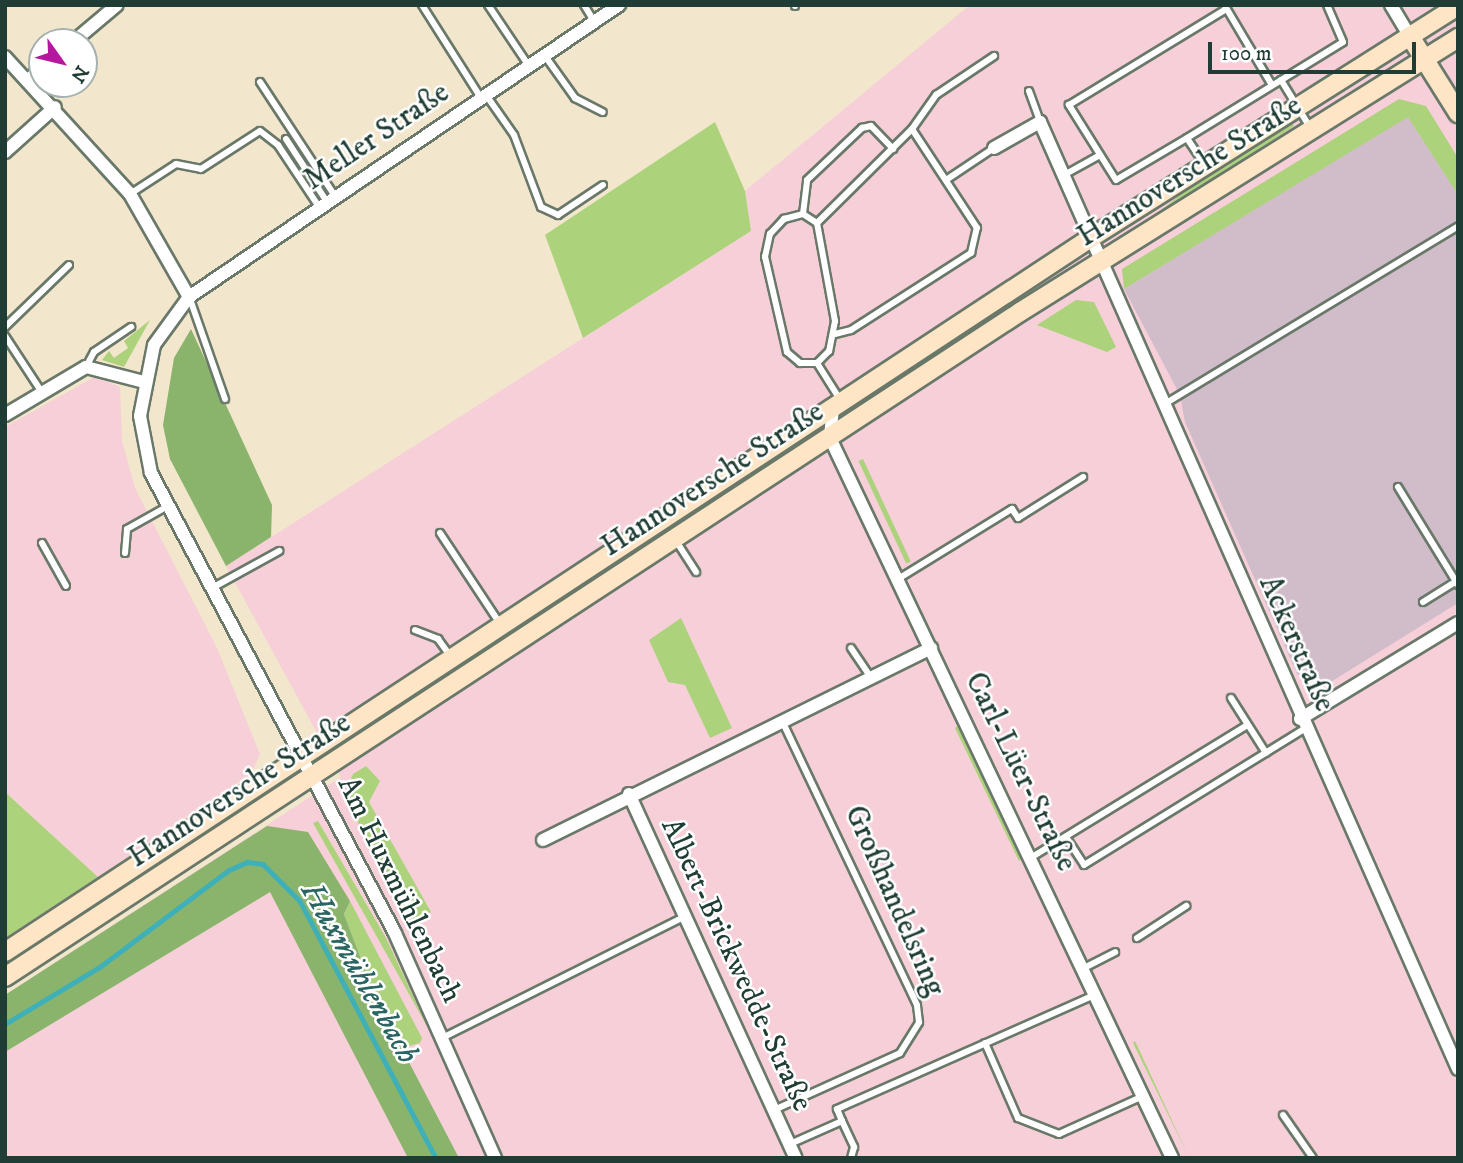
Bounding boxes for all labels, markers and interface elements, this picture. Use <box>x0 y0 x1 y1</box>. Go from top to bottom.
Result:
north arrow <box>28 28 98 98</box>
scale bar <box>1211 28 1419 72</box>
text: 100 m <box>1221 41 1272 67</box>
text: N <box>65 61 93 87</box>
street label: Meller Straße <box>298 75 456 199</box>
street label: Hannoversche Straße <box>1071 88 1309 256</box>
street label: Hannoversche Straße <box>595 395 831 565</box>
street label: Ackerstraße <box>1250 571 1342 717</box>
street label: Carl-Lüer-Straße <box>956 667 1084 877</box>
street label: Hannoversche Straße <box>122 706 358 876</box>
street label: Am Huxmühlenbach <box>329 771 469 1009</box>
street label: Großhandelsring <box>836 800 952 1002</box>
street label: Albert-Brickwedde-Straße <box>652 813 820 1117</box>
water label: Huxmühlenbach <box>291 875 427 1071</box>

